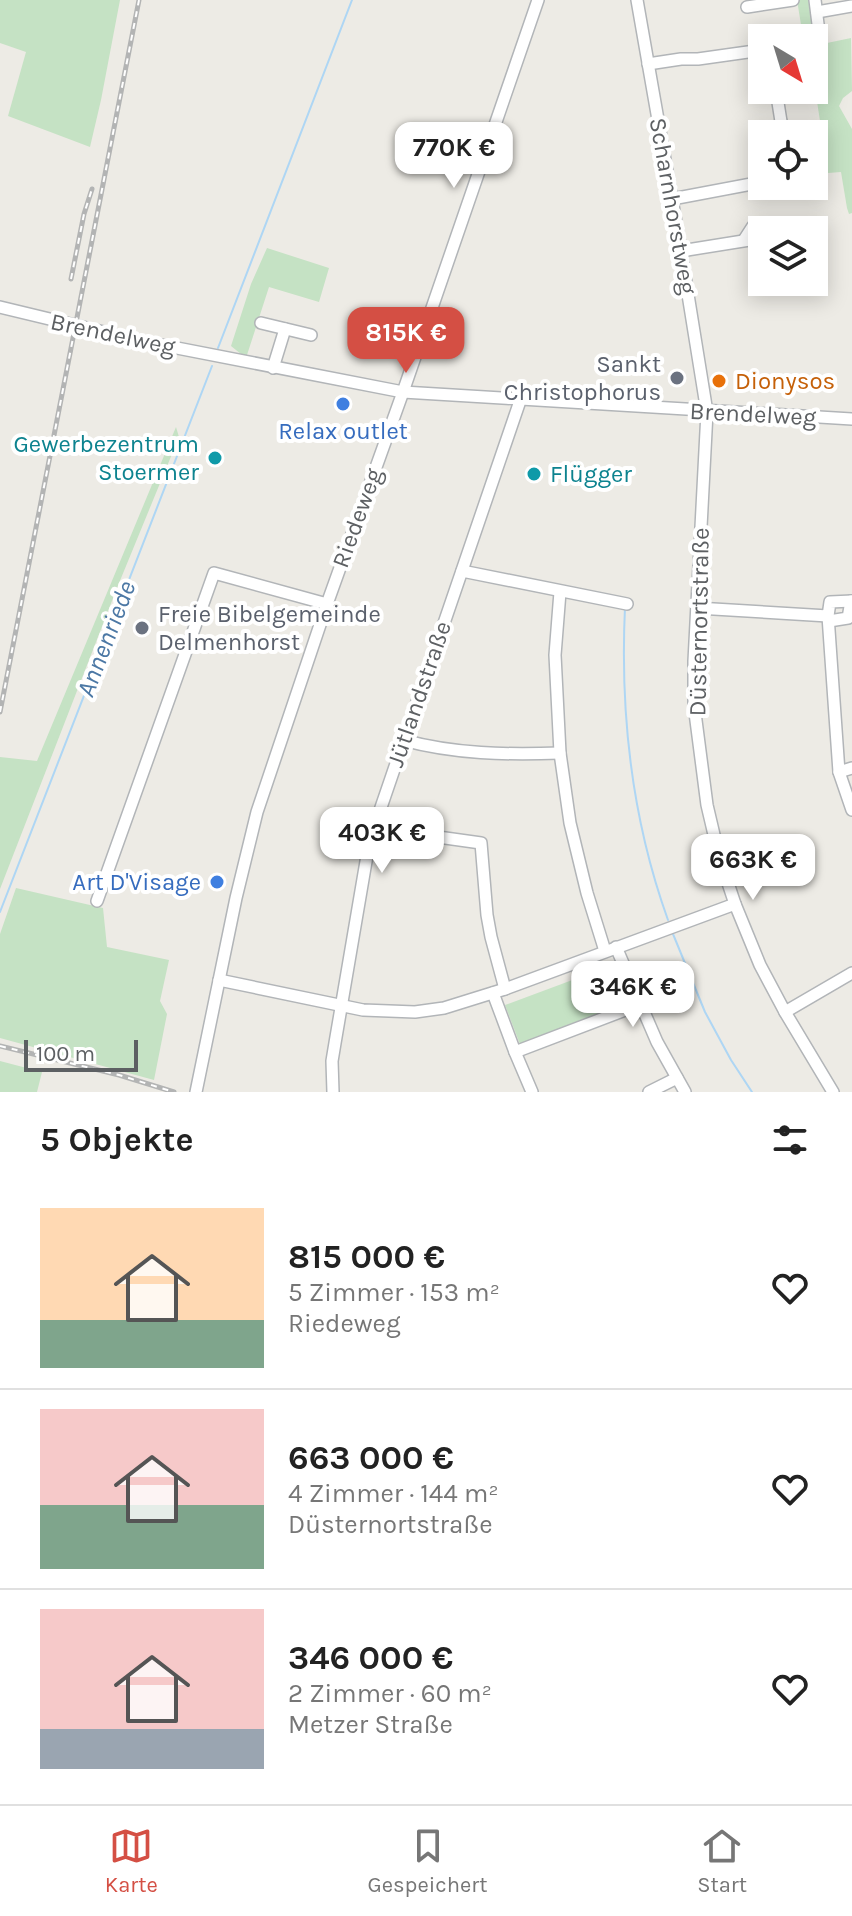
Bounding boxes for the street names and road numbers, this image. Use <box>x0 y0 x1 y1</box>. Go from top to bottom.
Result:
street label: Scharnhorstweg <box>644 115 702 297</box>
street label: Brendelweg <box>48 307 178 361</box>
street label: Brendelweg <box>689 397 818 431</box>
street label: Riedeweg <box>326 464 388 572</box>
street label: Düsternortstraße <box>683 527 715 717</box>
street label: Jütlandstraße <box>381 617 457 771</box>

